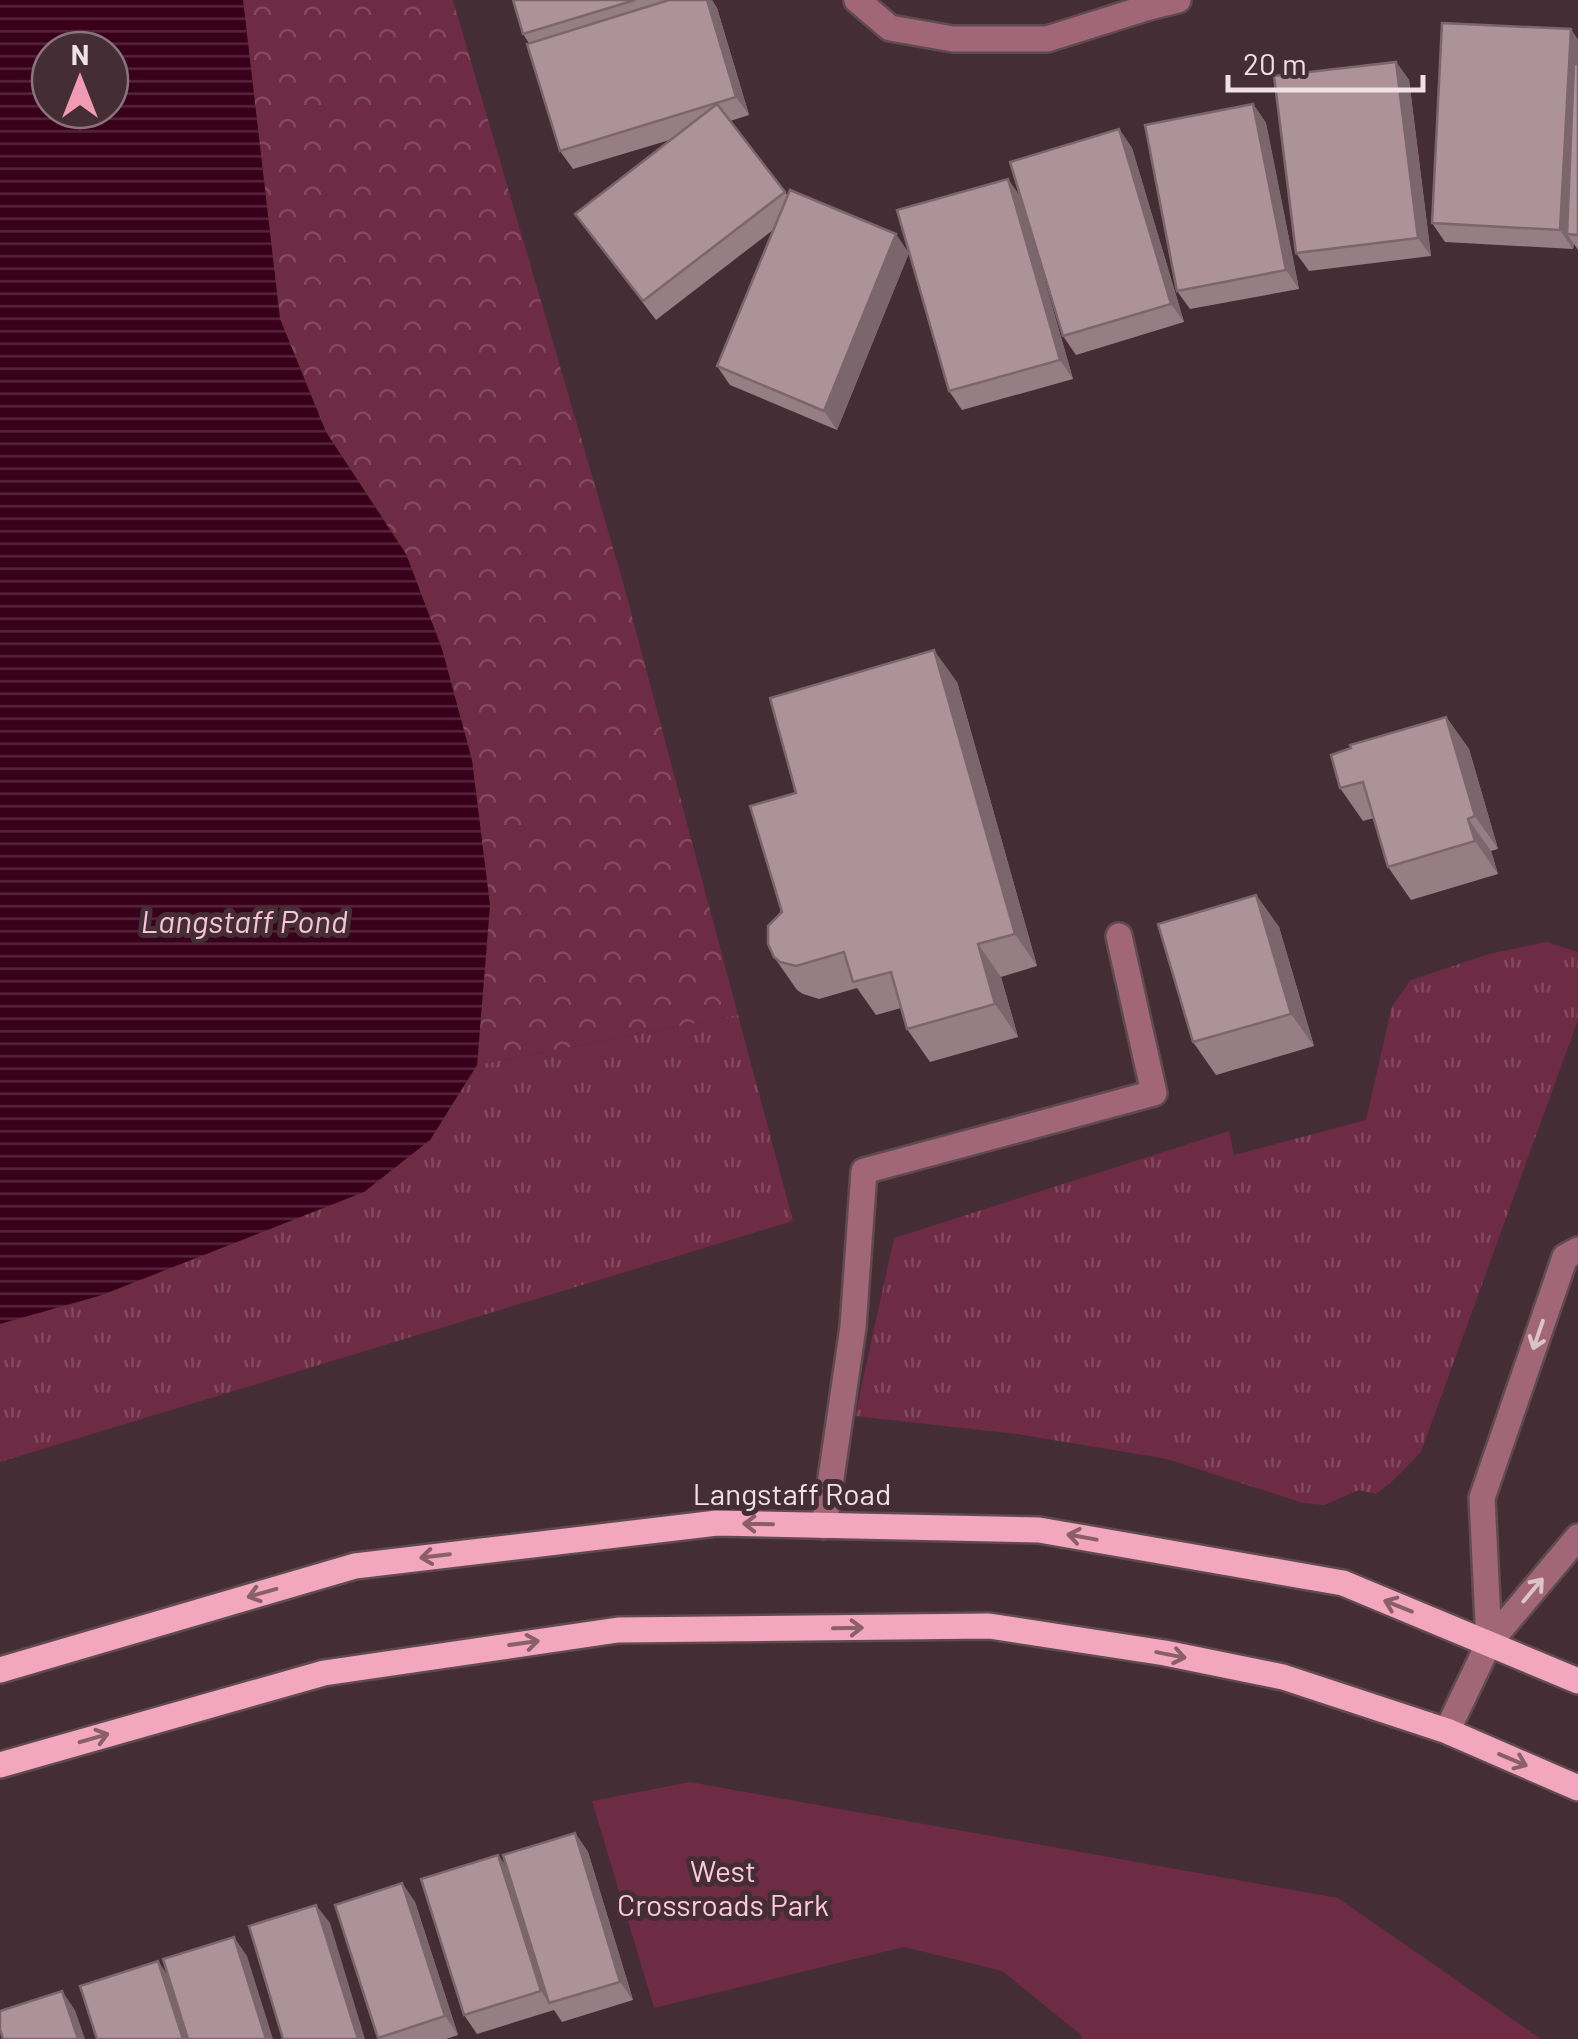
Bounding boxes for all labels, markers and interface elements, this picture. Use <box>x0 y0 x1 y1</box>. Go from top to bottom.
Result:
north arrow <box>30 30 130 130</box>
scale bar <box>1228 30 1423 92</box>
text: N <box>71 37 89 71</box>
text: 20 m <box>1243 45 1307 81</box>
water label: Langstaff Pond <box>140 901 348 939</box>
one-way arrow <box>1528 1319 1546 1350</box>
street label: Langstaff Road <box>693 1475 891 1511</box>
one-way arrow <box>742 1515 774 1534</box>
one-way arrow <box>1066 1527 1099 1546</box>
one-way arrow <box>419 1547 451 1566</box>
one-way arrow <box>1522 1578 1545 1603</box>
one-way arrow <box>247 1585 278 1603</box>
one-way arrow <box>1384 1595 1414 1613</box>
one-way arrow <box>832 1618 864 1637</box>
one-way arrow <box>508 1634 540 1652</box>
one-way arrow <box>1154 1646 1187 1665</box>
one-way arrow <box>78 1728 109 1746</box>
one-way arrow <box>1497 1752 1527 1770</box>
park label: West Crossroads Park <box>617 1852 829 1922</box>

